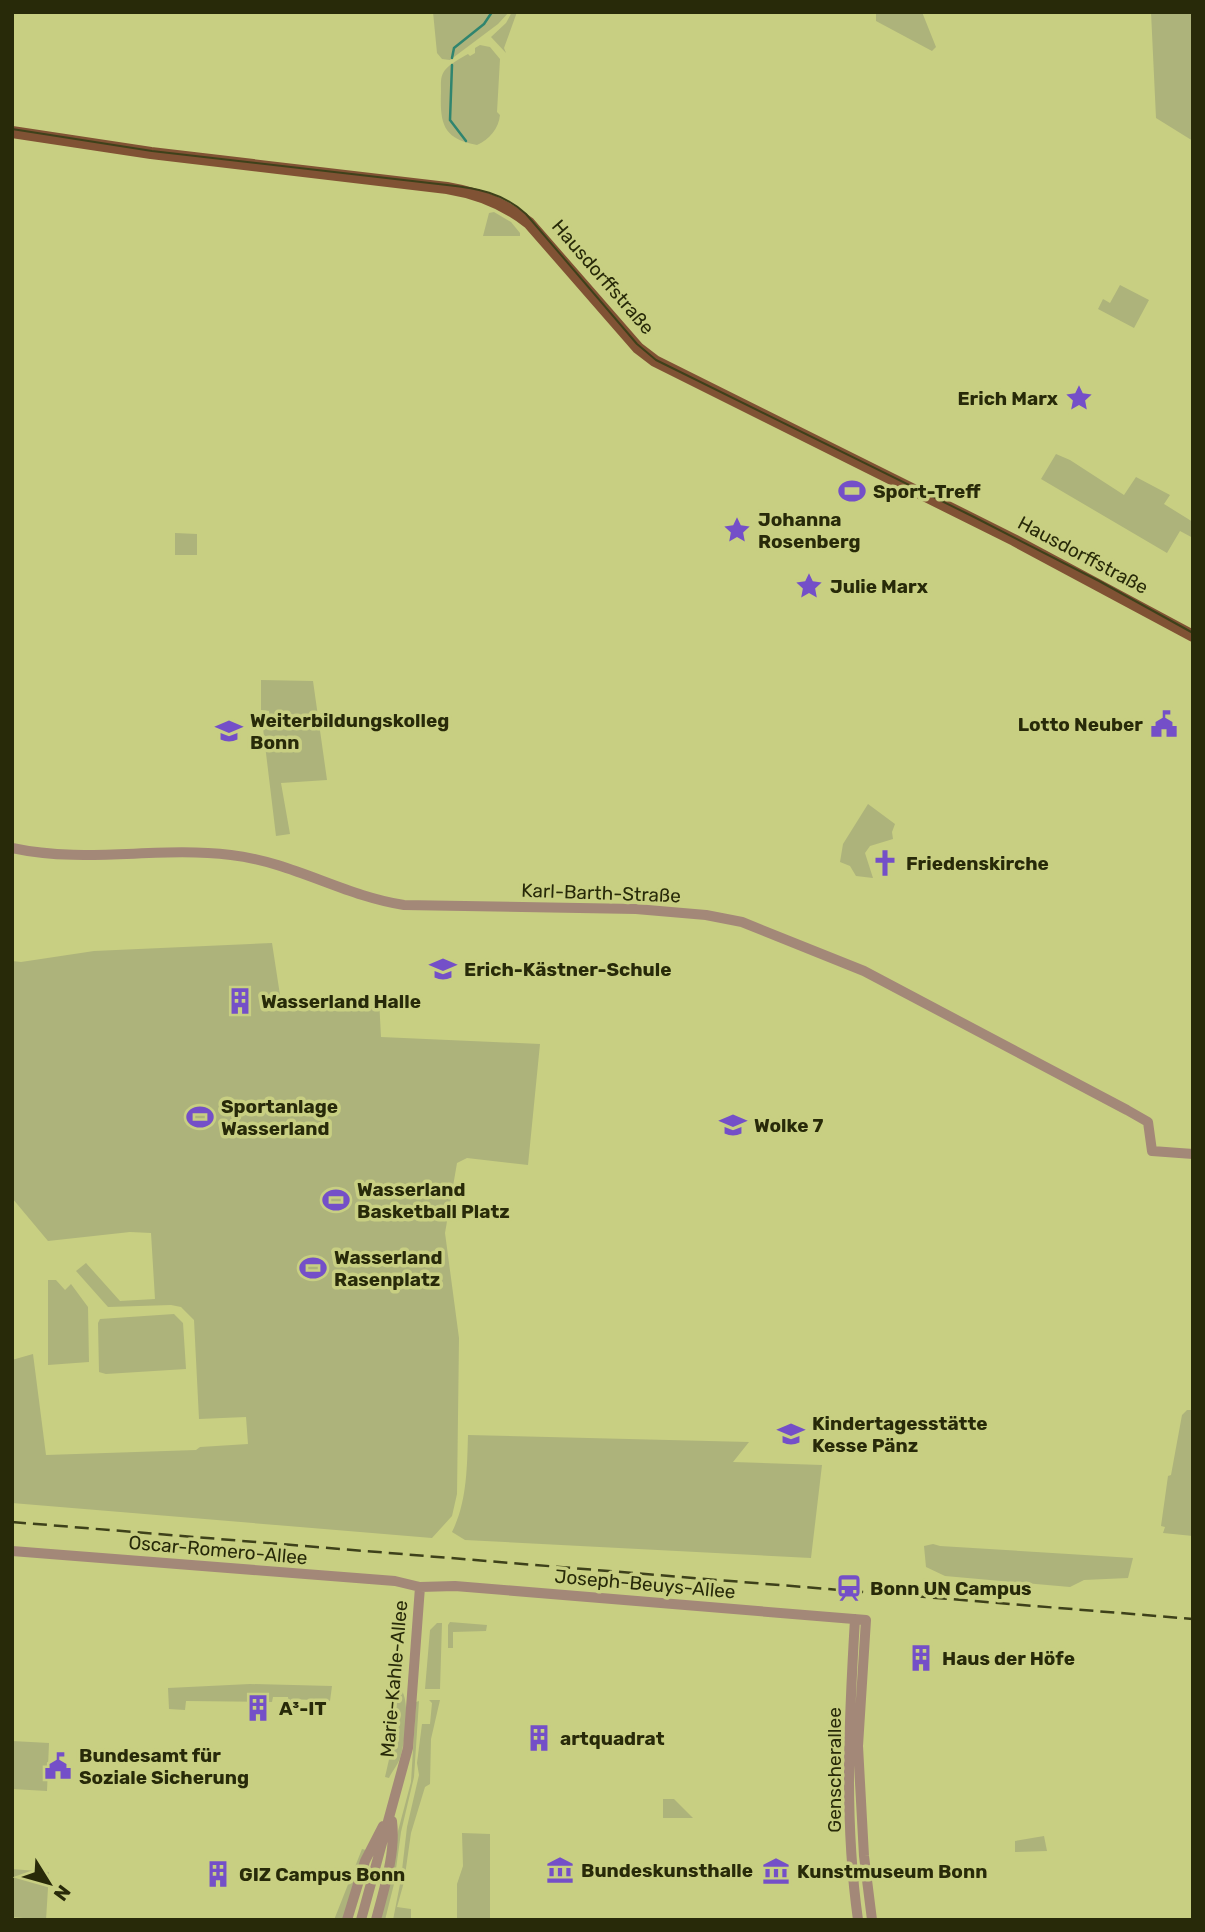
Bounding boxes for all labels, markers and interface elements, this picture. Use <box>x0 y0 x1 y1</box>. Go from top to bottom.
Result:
street label: Hausdorffstraße <box>547 215 659 339</box>
place icon: Erich Marx <box>1064 383 1094 413</box>
place label: Erich Marx <box>957 387 1058 410</box>
sports icon: Sport-Treff <box>837 476 867 506</box>
place label: Sport-Treff <box>873 480 981 503</box>
place label: Johanna Rosenberg <box>758 508 860 553</box>
street label: Hausdorffstraße <box>1014 511 1152 599</box>
place icon: Johanna Rosenberg <box>722 515 752 545</box>
place icon: Julie Marx <box>794 571 824 601</box>
place label: Julie Marx <box>830 575 928 598</box>
place label: Weiterbildungskolleg Bonn <box>250 709 449 754</box>
public building icon: Lotto Neuber <box>1149 709 1179 739</box>
place label: Lotto Neuber <box>1018 713 1143 736</box>
school or university icon: Weiterbildungskolleg Bonn <box>214 716 244 746</box>
church icon: Friedenskirche <box>870 848 900 878</box>
place label: Friedenskirche <box>906 852 1049 875</box>
street label: Karl-Barth-Straße <box>521 879 681 907</box>
school or university icon: Erich-Kästner-Schule <box>428 954 458 984</box>
place label: Erich-Kästner-Schule <box>464 958 672 981</box>
building icon: Wasserland Halle <box>225 986 255 1016</box>
place label: Wasserland Halle <box>261 990 421 1013</box>
place label: Sportanlage Wasserland <box>221 1095 338 1140</box>
sports icon: Sportanlage Wasserland <box>185 1102 215 1132</box>
school or university icon: Wolke 7 <box>718 1110 748 1140</box>
place label: Wolke 7 <box>754 1114 823 1137</box>
place label: Wasserland Basketball Platz <box>357 1178 510 1223</box>
sports icon: Wasserland Basketball Platz <box>321 1185 351 1215</box>
place label: Wasserland Rasenplatz <box>334 1246 442 1291</box>
sports icon: Wasserland Rasenplatz <box>298 1253 328 1283</box>
place label: Kindertagesstätte Kesse Pänz <box>812 1412 988 1457</box>
school or university icon: Kindertagesstätte Kesse Pänz <box>776 1419 806 1449</box>
street label: Oscar-Romero-Allee <box>127 1531 309 1569</box>
street label: Joseph-Beuys-Allee <box>553 1565 737 1603</box>
station icon: Bonn UN Campus <box>834 1573 864 1603</box>
place label: Bonn UN Campus <box>870 1577 1032 1600</box>
street label: Marie-Kahle-Allee <box>376 1599 412 1759</box>
building icon: Haus der Höfe <box>906 1643 936 1673</box>
place label: Haus der Höfe <box>942 1647 1075 1670</box>
building icon: A³-IT <box>243 1693 273 1723</box>
place label: A³-IT <box>279 1697 326 1720</box>
street label: Genscherallee <box>823 1707 846 1833</box>
building icon: artquadrat <box>524 1723 554 1753</box>
place label: artquadrat <box>560 1727 665 1750</box>
place label: Bundesamt für Soziale Sicherung <box>79 1744 249 1789</box>
public building icon: Bundesamt für Soziale Sicherung <box>43 1751 73 1781</box>
north arrow <box>14 1848 84 1918</box>
museum icon: Bundeskunsthalle <box>545 1855 575 1885</box>
museum icon: Kunstmuseum Bonn <box>761 1856 791 1886</box>
building icon: GIZ Campus Bonn <box>203 1859 233 1889</box>
place label: Bundeskunsthalle <box>581 1859 753 1882</box>
place label: Kunstmuseum Bonn <box>797 1860 987 1883</box>
place label: GIZ Campus Bonn <box>239 1863 405 1886</box>
text: N <box>49 1881 75 1905</box>

